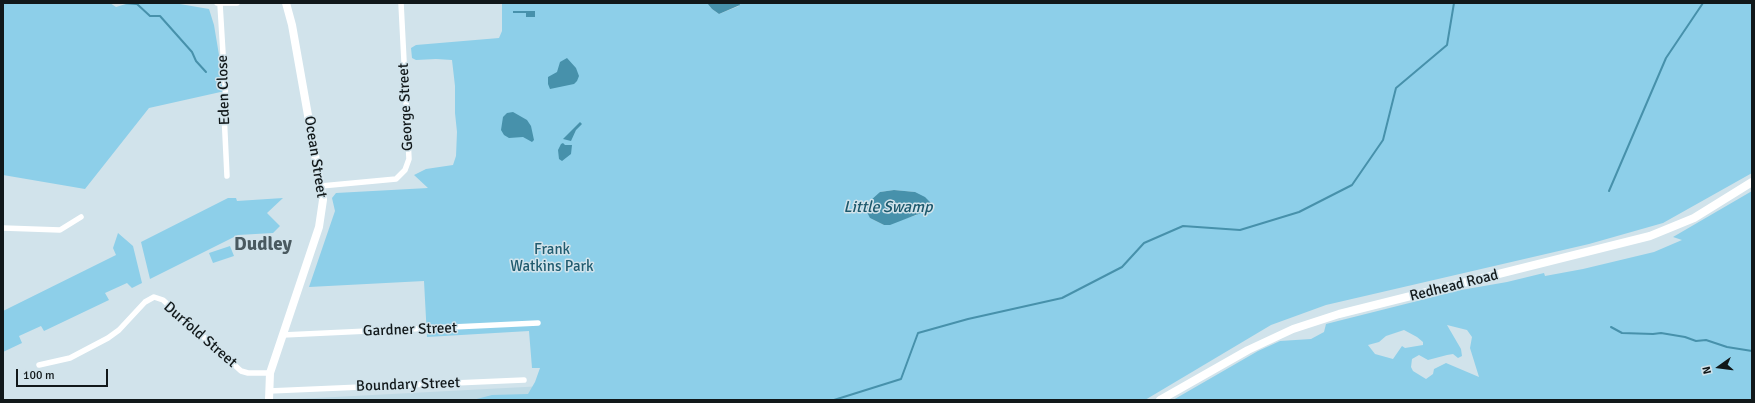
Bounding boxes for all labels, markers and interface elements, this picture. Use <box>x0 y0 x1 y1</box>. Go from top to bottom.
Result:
street label: Eden Close <box>214 54 234 126</box>
street label: George Street <box>395 63 417 151</box>
street label: Ocean Street <box>300 115 330 199</box>
water label: Little Swamp <box>844 198 932 218</box>
district label: Dudley <box>234 234 292 256</box>
park label: Frank Watkins Park <box>510 241 594 276</box>
street label: Redhead Road <box>1408 266 1500 306</box>
street label: Durfold Street <box>160 298 240 372</box>
street label: Gardner Street <box>363 319 457 341</box>
north arrow <box>1699 347 1739 387</box>
scale bar <box>18 361 110 387</box>
text: N <box>1700 365 1714 375</box>
text: 100 m <box>23 368 55 383</box>
street label: Boundary Street <box>356 374 460 396</box>

